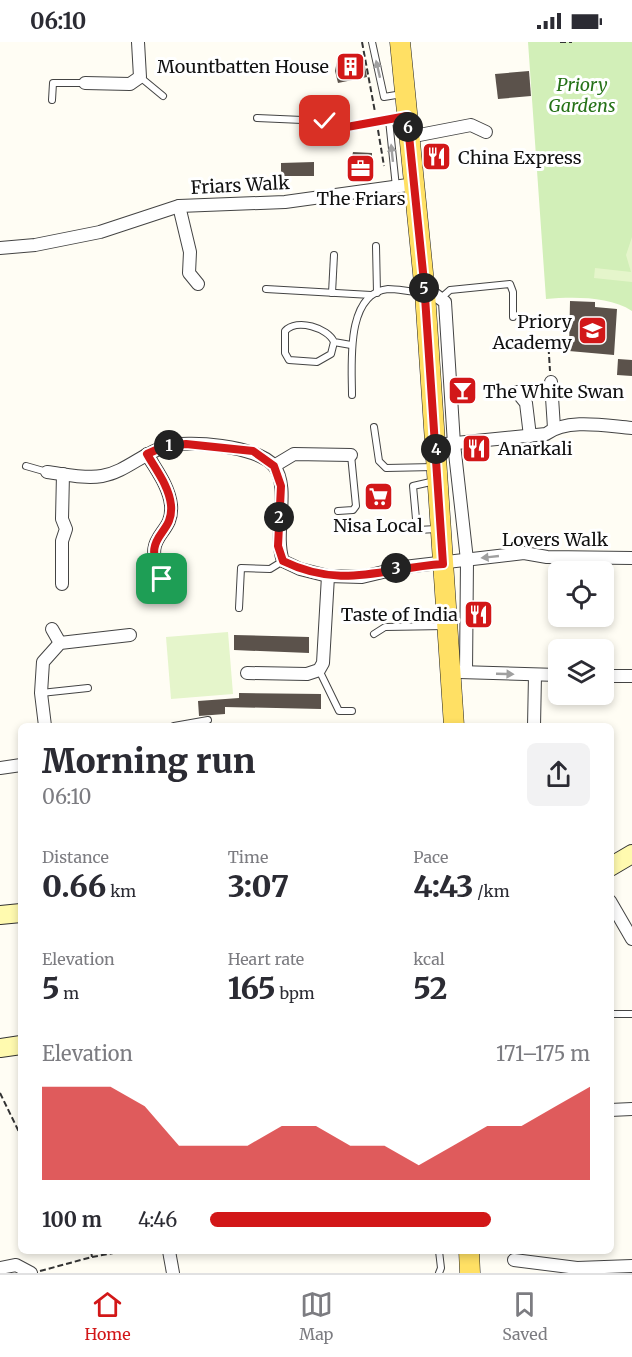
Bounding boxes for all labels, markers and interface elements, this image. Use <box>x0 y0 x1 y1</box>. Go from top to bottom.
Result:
text: 06:10 <box>30 7 86 35</box>
building icon: Mountbatten House <box>334 50 366 82</box>
place label: Mountbatten House <box>157 55 329 78</box>
one-way arrow <box>372 60 382 79</box>
park label: Priory Gardens <box>549 73 615 117</box>
pin <box>299 95 350 146</box>
icon: check <box>308 104 341 137</box>
pin: 6 <box>393 112 423 142</box>
text: 6 <box>403 117 413 137</box>
restaurant icon: China Express <box>421 141 453 173</box>
one-way arrow <box>387 144 397 163</box>
place label: China Express <box>458 146 582 169</box>
office icon: The Friars <box>345 153 377 185</box>
street label: Friars Walk <box>190 171 291 199</box>
place label: The Friars <box>317 187 406 210</box>
pin: 5 <box>409 273 439 303</box>
text: 5 <box>419 278 429 298</box>
place label: Priory Academy <box>491 310 573 354</box>
school or university icon: Priory Academy <box>577 315 609 347</box>
bar icon: The White Swan <box>446 375 478 407</box>
place label: The White Swan <box>483 380 624 403</box>
pin: 1 <box>154 430 184 460</box>
restaurant icon: Anarkali <box>461 432 493 464</box>
pin: 4 <box>421 434 451 464</box>
text: 1 <box>165 435 173 455</box>
place label: Anarkali <box>497 437 573 460</box>
text: 4 <box>431 439 441 459</box>
supermarket icon: Nisa Local <box>362 480 394 512</box>
pin: 2 <box>264 502 294 532</box>
text: 2 <box>274 507 284 527</box>
place label: Nisa Local <box>333 514 423 537</box>
street label: Lovers Walk <box>502 528 609 551</box>
one-way arrow <box>480 552 499 562</box>
pin <box>136 553 187 604</box>
pin: 3 <box>381 553 411 583</box>
text: 3 <box>391 558 401 578</box>
map controls <box>548 561 614 705</box>
button: locate <box>548 561 614 627</box>
icon: arrive <box>145 562 178 595</box>
restaurant icon: Taste of India <box>463 598 495 630</box>
place label: Taste of India <box>341 603 458 626</box>
button: layers <box>548 639 614 705</box>
one-way arrow <box>495 669 514 678</box>
text: Morning run <box>42 741 255 782</box>
button: share <box>527 743 590 806</box>
text: 06:10 <box>42 784 92 809</box>
text: Distance <box>42 847 109 867</box>
text: Time <box>228 847 268 867</box>
text: Pace <box>413 847 448 867</box>
text: 0.66 <box>42 867 106 905</box>
text: 3:07 <box>228 867 289 905</box>
text: 4:43 <box>413 867 474 905</box>
text: km <box>106 881 136 901</box>
text: /km <box>474 881 510 901</box>
text: Elevation <box>42 949 115 969</box>
text: Heart rate <box>228 949 304 969</box>
text: kcal <box>413 949 445 969</box>
text: 5 <box>42 969 60 1007</box>
text: 165 <box>228 969 276 1007</box>
text: 52 <box>413 969 447 1007</box>
text: m <box>60 983 79 1003</box>
text: bpm <box>276 983 315 1003</box>
text: Elevation <box>42 1041 133 1066</box>
text: 171–175 m <box>496 1041 590 1066</box>
text: 100 m <box>42 1207 102 1232</box>
text: 4:46 <box>138 1207 177 1232</box>
tab: Home <box>84 1288 131 1344</box>
tab: Map <box>299 1288 333 1344</box>
tab: Saved <box>502 1288 548 1344</box>

